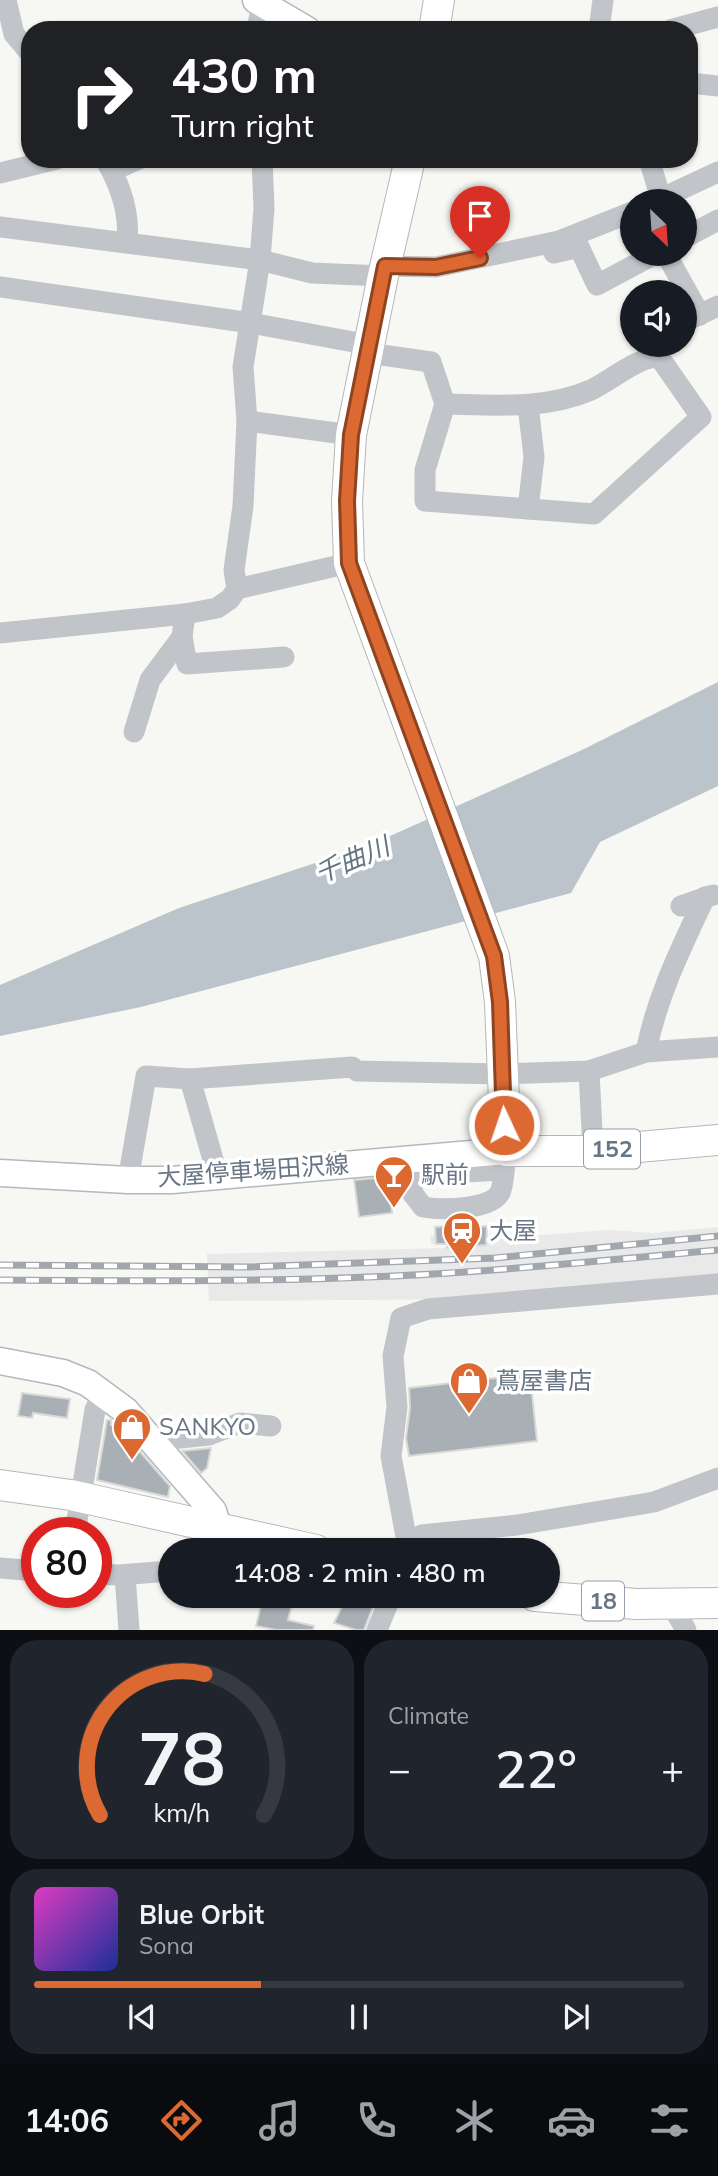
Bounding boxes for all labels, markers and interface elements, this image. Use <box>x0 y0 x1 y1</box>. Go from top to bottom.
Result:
text: 430 m <box>171 44 317 105</box>
icon: right <box>56 49 147 140</box>
text: Turn right <box>171 105 314 145</box>
pin <box>450 186 510 258</box>
north arrow <box>620 189 696 266</box>
map controls <box>620 189 697 357</box>
icon: arrive <box>461 197 499 235</box>
button: sound <box>620 280 697 357</box>
water label: 千曲川 <box>309 828 397 890</box>
position arrow <box>467 1088 541 1162</box>
road number: 152 <box>584 1130 640 1168</box>
street label: 大屋停車場田沢線 <box>156 1148 350 1192</box>
bar icon: 駅前 <box>373 1154 415 1209</box>
place label: 駅前 <box>421 1159 469 1189</box>
station icon: 大屋 <box>441 1210 483 1265</box>
place label: 大屋 <box>489 1215 537 1245</box>
shop icon: 蔦屋書店 <box>448 1360 490 1415</box>
place label: 蔦屋書店 <box>496 1365 592 1395</box>
shop icon: SANKYO <box>111 1406 153 1461</box>
place label: SANKYO <box>159 1411 256 1441</box>
speed limit sign: 80 <box>21 1517 112 1608</box>
text: 14:08 · 2 min · 480 m <box>232 1556 486 1589</box>
road number: 18 <box>582 1582 624 1620</box>
text: Climate <box>388 1701 469 1730</box>
text: 78 <box>138 1713 226 1804</box>
text: 22° <box>495 1736 577 1801</box>
text: − <box>388 1745 411 1793</box>
text: + <box>661 1745 684 1793</box>
text: km/h <box>154 1797 210 1828</box>
text: Blue Orbit <box>139 1898 264 1931</box>
text: Sona <box>139 1931 194 1960</box>
icon: previous <box>123 1998 161 2036</box>
icon: pause <box>340 1998 378 2036</box>
icon: next <box>557 1998 595 2036</box>
icon: directions <box>157 2096 206 2145</box>
icon: music <box>255 2096 304 2145</box>
icon: phone <box>352 2096 401 2145</box>
icon: climate <box>450 2096 499 2145</box>
icon: car <box>547 2096 596 2145</box>
icon: filters <box>645 2096 694 2145</box>
text: 14:06 <box>24 2100 109 2140</box>

